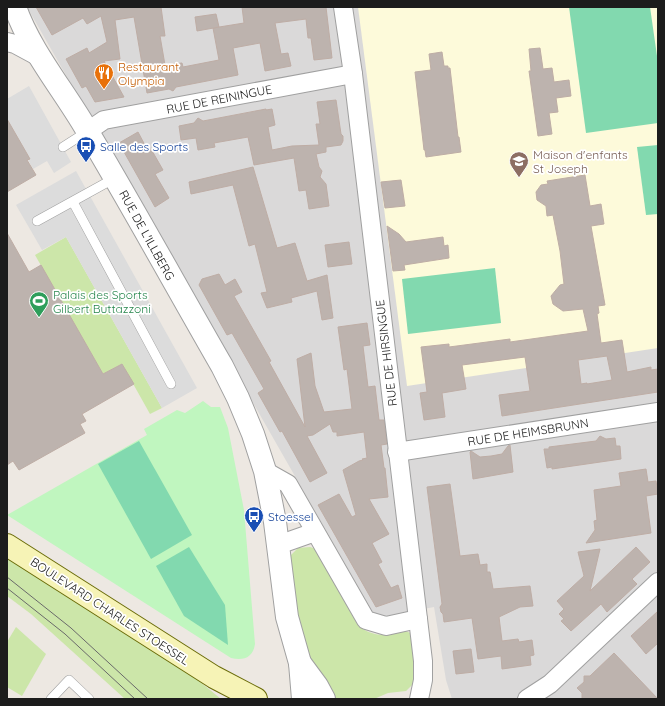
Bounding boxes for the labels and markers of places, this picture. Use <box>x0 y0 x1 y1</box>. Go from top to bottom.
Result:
place label: Restaurant Olympia <box>118 59 179 88</box>
restaurant icon: Restaurant Olympia <box>93 62 115 90</box>
bus stop icon: Salle des Sports <box>75 135 97 163</box>
place label: Salle des Sports <box>100 139 189 154</box>
place label: Maison d'enfants St Joseph <box>533 147 628 176</box>
school or university icon: Maison d'enfants St Joseph <box>508 150 530 178</box>
place label: Palais des Sports Gilbert Buttazzoni <box>53 287 151 316</box>
sports icon: Palais des Sports Gilbert Buttazzoni <box>28 290 50 318</box>
bus stop icon: Stoessel <box>243 505 265 533</box>
place label: Stoessel <box>268 509 314 524</box>

